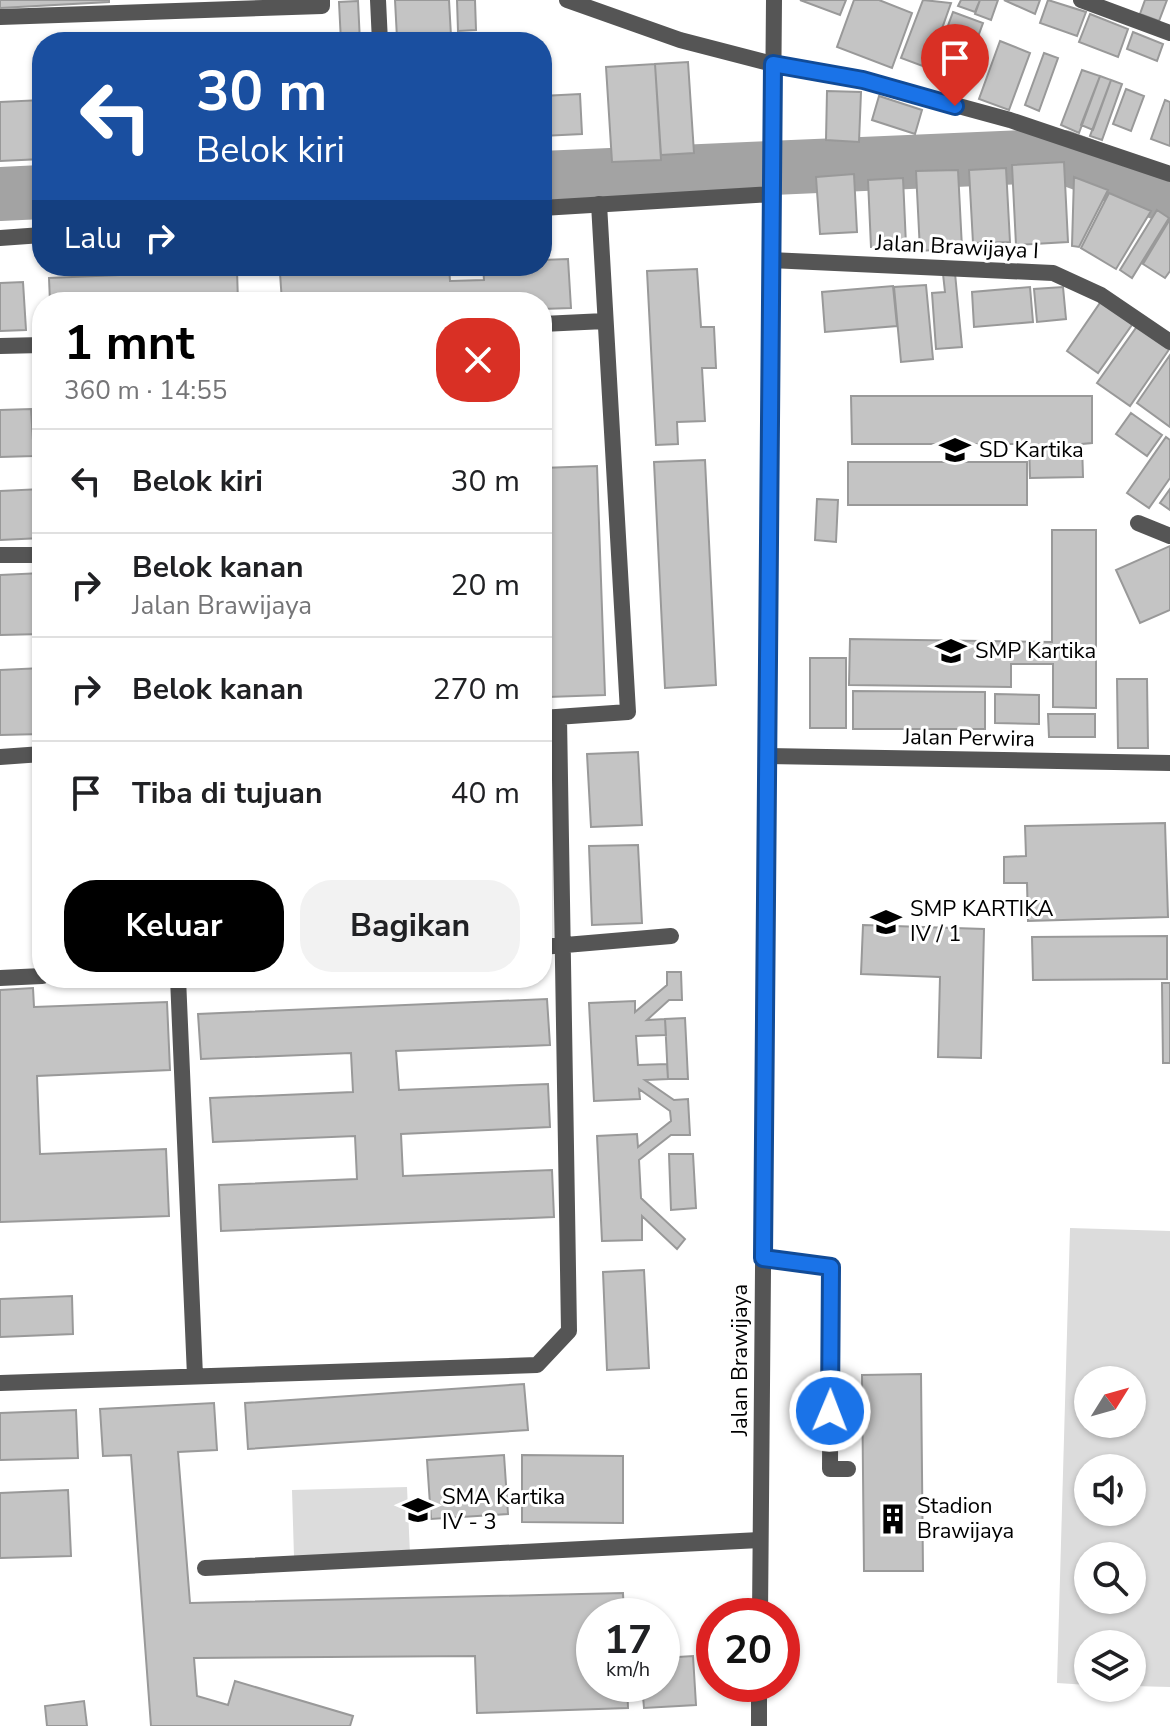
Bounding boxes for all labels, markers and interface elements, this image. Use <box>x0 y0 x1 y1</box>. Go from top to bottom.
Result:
pin <box>921 24 989 106</box>
icon: arrive <box>933 36 977 80</box>
text: 30 m <box>196 53 327 130</box>
icon: left <box>64 64 168 168</box>
text: Belok kiri <box>196 126 345 175</box>
icon: right <box>138 216 182 260</box>
text: Lalu <box>64 218 122 259</box>
street label: Jalan Brawijaya I <box>873 228 1040 266</box>
text: 1 mnt <box>64 310 194 376</box>
button: close <box>436 318 520 402</box>
text: 360 m · 14:55 <box>64 373 227 408</box>
school or university icon: SD Kartika <box>938 433 972 467</box>
place label: SD Kartika <box>979 435 1084 465</box>
icon: left <box>64 459 108 503</box>
text: Belok kiri <box>132 461 263 502</box>
text: 30 m <box>451 461 520 502</box>
text: Belok kanan <box>132 547 304 588</box>
icon: right <box>64 563 108 607</box>
text: 20 m <box>451 565 520 606</box>
text: Jalan Brawijaya <box>132 588 312 623</box>
school or university icon: SMP Kartika <box>934 634 968 668</box>
place label: SMP Kartika <box>975 636 1096 666</box>
icon: right <box>64 667 108 711</box>
text: Belok kanan <box>132 669 304 710</box>
text: 270 m <box>433 669 520 710</box>
street label: Jalan Perwira <box>902 722 1035 754</box>
icon: arrive <box>64 771 108 815</box>
text: Tiba di tujuan <box>132 773 323 814</box>
text: 40 m <box>451 773 520 814</box>
button: Keluar <box>64 880 284 972</box>
button: Bagikan <box>300 880 520 972</box>
place label: SMP KARTIKA IV / 1 <box>910 894 1053 949</box>
school or university icon: SMP KARTIKA IV / 1 <box>869 905 903 939</box>
street label: Jalan Brawijaya <box>725 1284 755 1437</box>
north arrow <box>1074 1366 1146 1438</box>
map controls <box>1074 1366 1146 1702</box>
position arrow <box>788 1369 872 1453</box>
button: sound <box>1074 1454 1146 1526</box>
place label: SMA Kartika IV - 3 <box>442 1482 565 1537</box>
place label: Stadion Brawijaya <box>917 1491 1014 1546</box>
school or university icon: SMA Kartika IV - 3 <box>401 1493 435 1527</box>
building icon: Stadion Brawijaya <box>876 1502 910 1536</box>
button: search <box>1074 1542 1146 1614</box>
speed limit sign: 20 <box>696 1598 800 1702</box>
text: 17 <box>604 1613 652 1667</box>
button: layers <box>1074 1630 1146 1702</box>
text: km/h <box>606 1656 650 1683</box>

